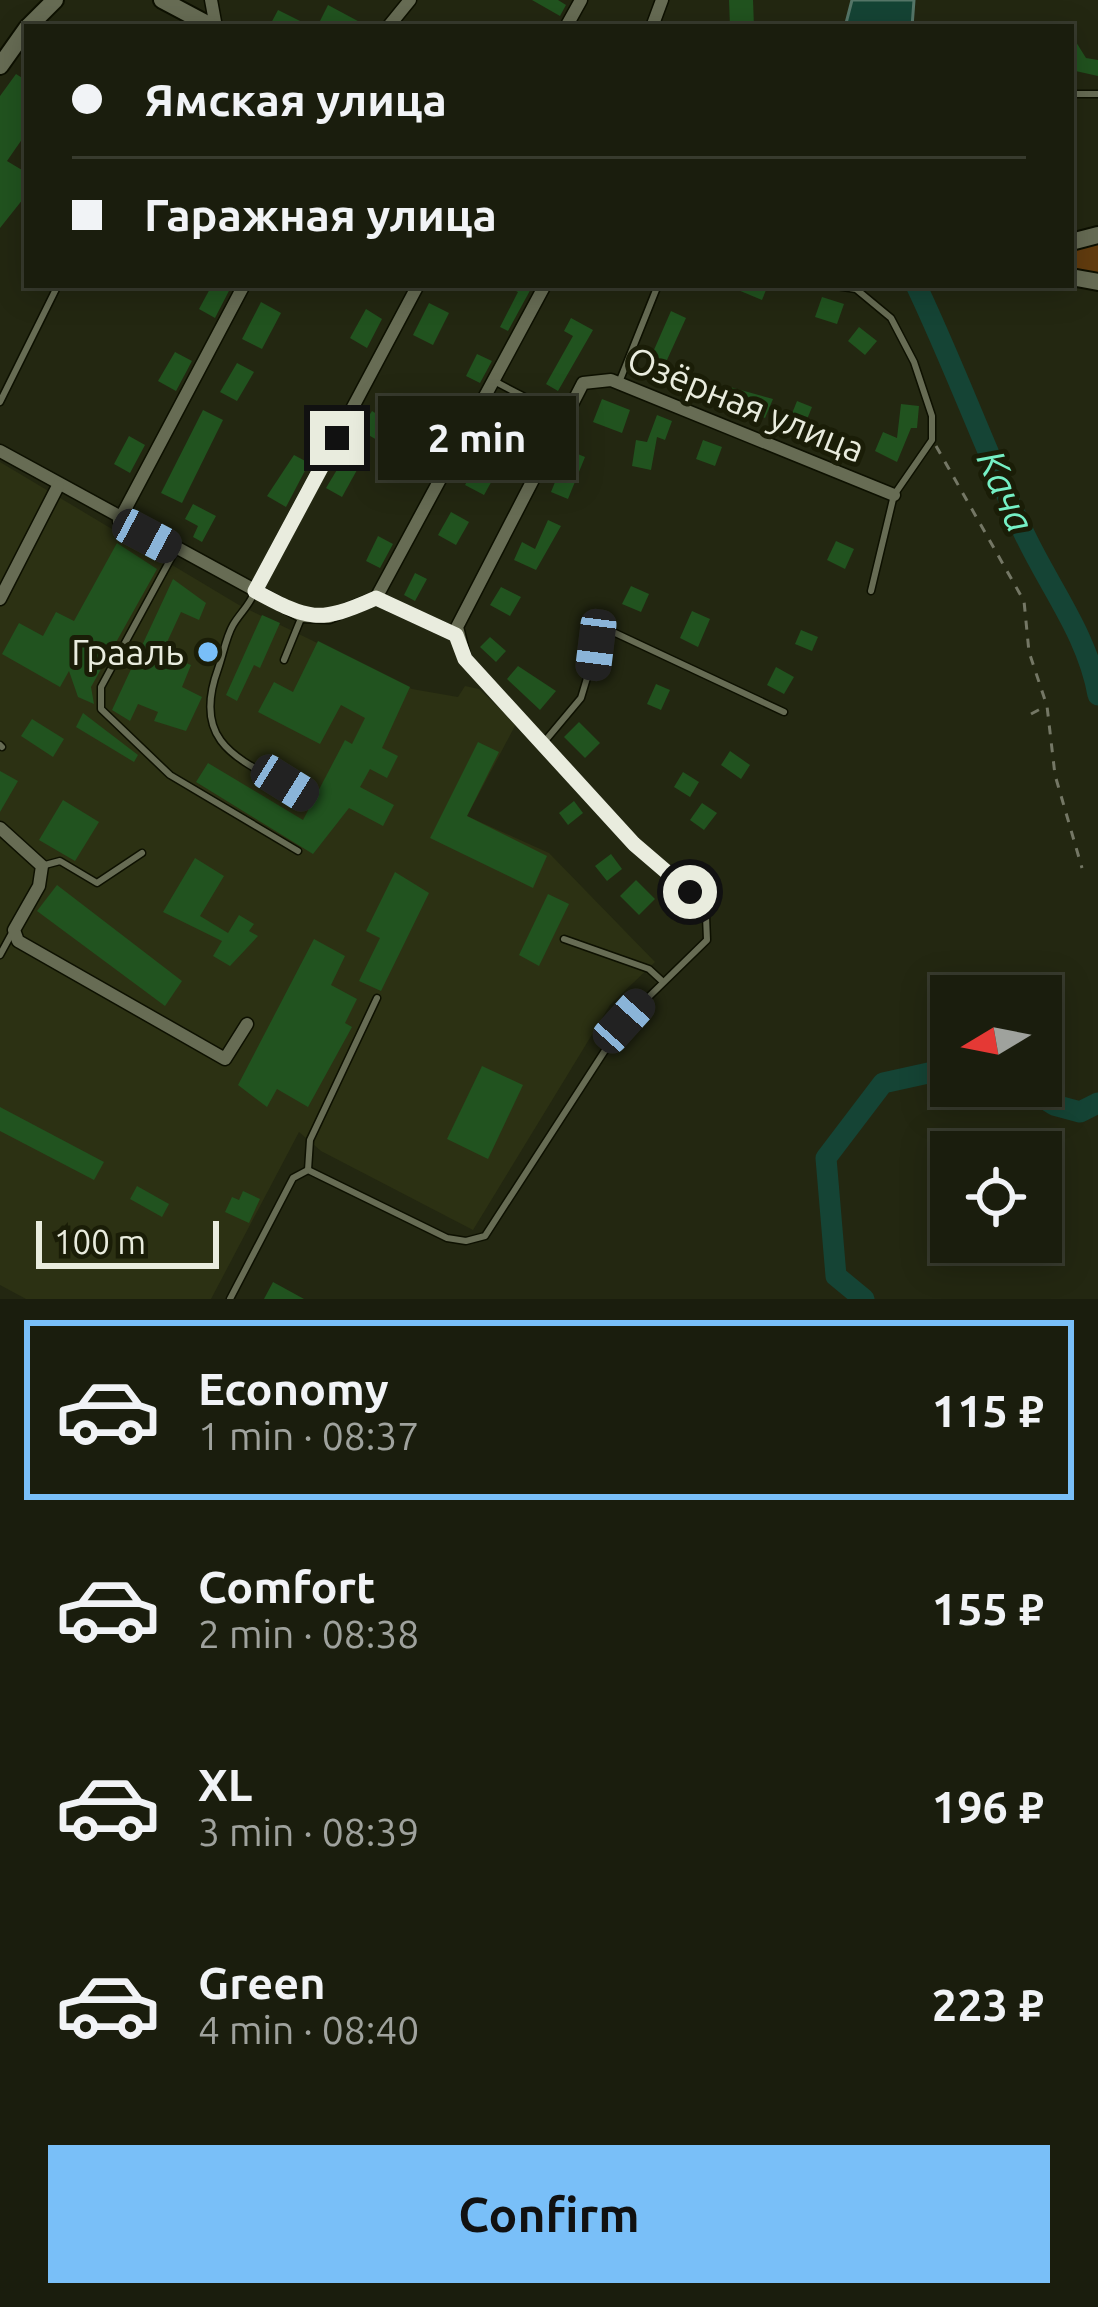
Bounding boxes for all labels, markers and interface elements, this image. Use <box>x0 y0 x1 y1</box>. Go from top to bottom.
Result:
text: Ямская улица <box>144 74 447 125</box>
text: Гаражная улица <box>144 189 497 240</box>
street label: Озёрная улица <box>622 337 871 470</box>
callout: 2 min <box>379 396 577 480</box>
route end <box>310 411 364 465</box>
text: 2 min <box>428 416 526 459</box>
water label: Кача <box>970 443 1043 538</box>
car <box>107 503 187 569</box>
car <box>574 607 618 683</box>
place label: Грааль <box>71 631 184 672</box>
marker: Грааль <box>195 639 221 665</box>
car <box>245 749 325 817</box>
route start <box>663 865 717 919</box>
north arrow <box>930 975 1062 1107</box>
map controls <box>930 975 1062 1263</box>
car <box>587 982 661 1060</box>
button: locate <box>930 1131 1062 1263</box>
scale bar <box>36 1215 219 1268</box>
text: 100 m <box>54 1223 146 1260</box>
icon: car <box>54 1356 162 1464</box>
text: Economy <box>198 1363 389 1414</box>
text: 115 ₽ <box>932 1385 1044 1436</box>
text: 1 min · 08:37 <box>198 1414 419 1457</box>
icon: car <box>54 1554 162 1662</box>
text: Comfort <box>198 1561 375 1612</box>
text: 155 ₽ <box>932 1583 1044 1634</box>
text: 2 min · 08:38 <box>198 1612 419 1655</box>
icon: car <box>54 1752 162 1860</box>
text: XL <box>198 1759 252 1810</box>
text: 196 ₽ <box>932 1781 1044 1832</box>
text: 3 min · 08:39 <box>198 1810 419 1853</box>
icon: car <box>54 1950 162 2058</box>
text: Green <box>198 1957 325 2008</box>
text: 223 ₽ <box>932 1979 1044 2030</box>
text: 4 min · 08:40 <box>198 2008 419 2051</box>
button: Confirm <box>48 2145 1050 2283</box>

